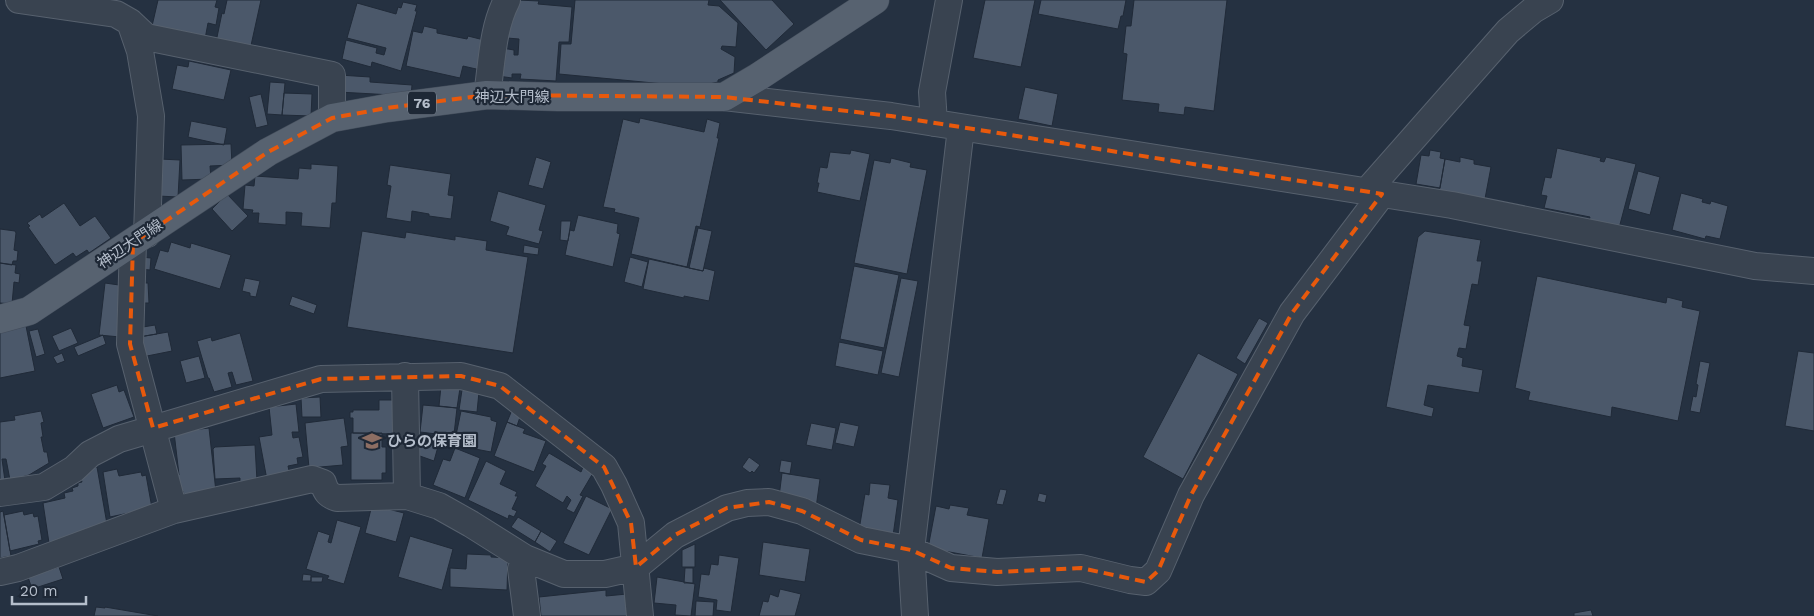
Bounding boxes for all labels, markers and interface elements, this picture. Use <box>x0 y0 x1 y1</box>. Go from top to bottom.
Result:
street label: 神辺大門線 <box>474 88 550 106</box>
road number: 76 <box>408 92 436 115</box>
street label: 神辺大門線 <box>94 216 166 272</box>
school or university icon: ひらの保育園 <box>361 430 383 452</box>
place label: ひらの保育園 <box>387 432 477 450</box>
scale bar <box>12 574 86 606</box>
text: 20 m <box>20 582 58 600</box>

